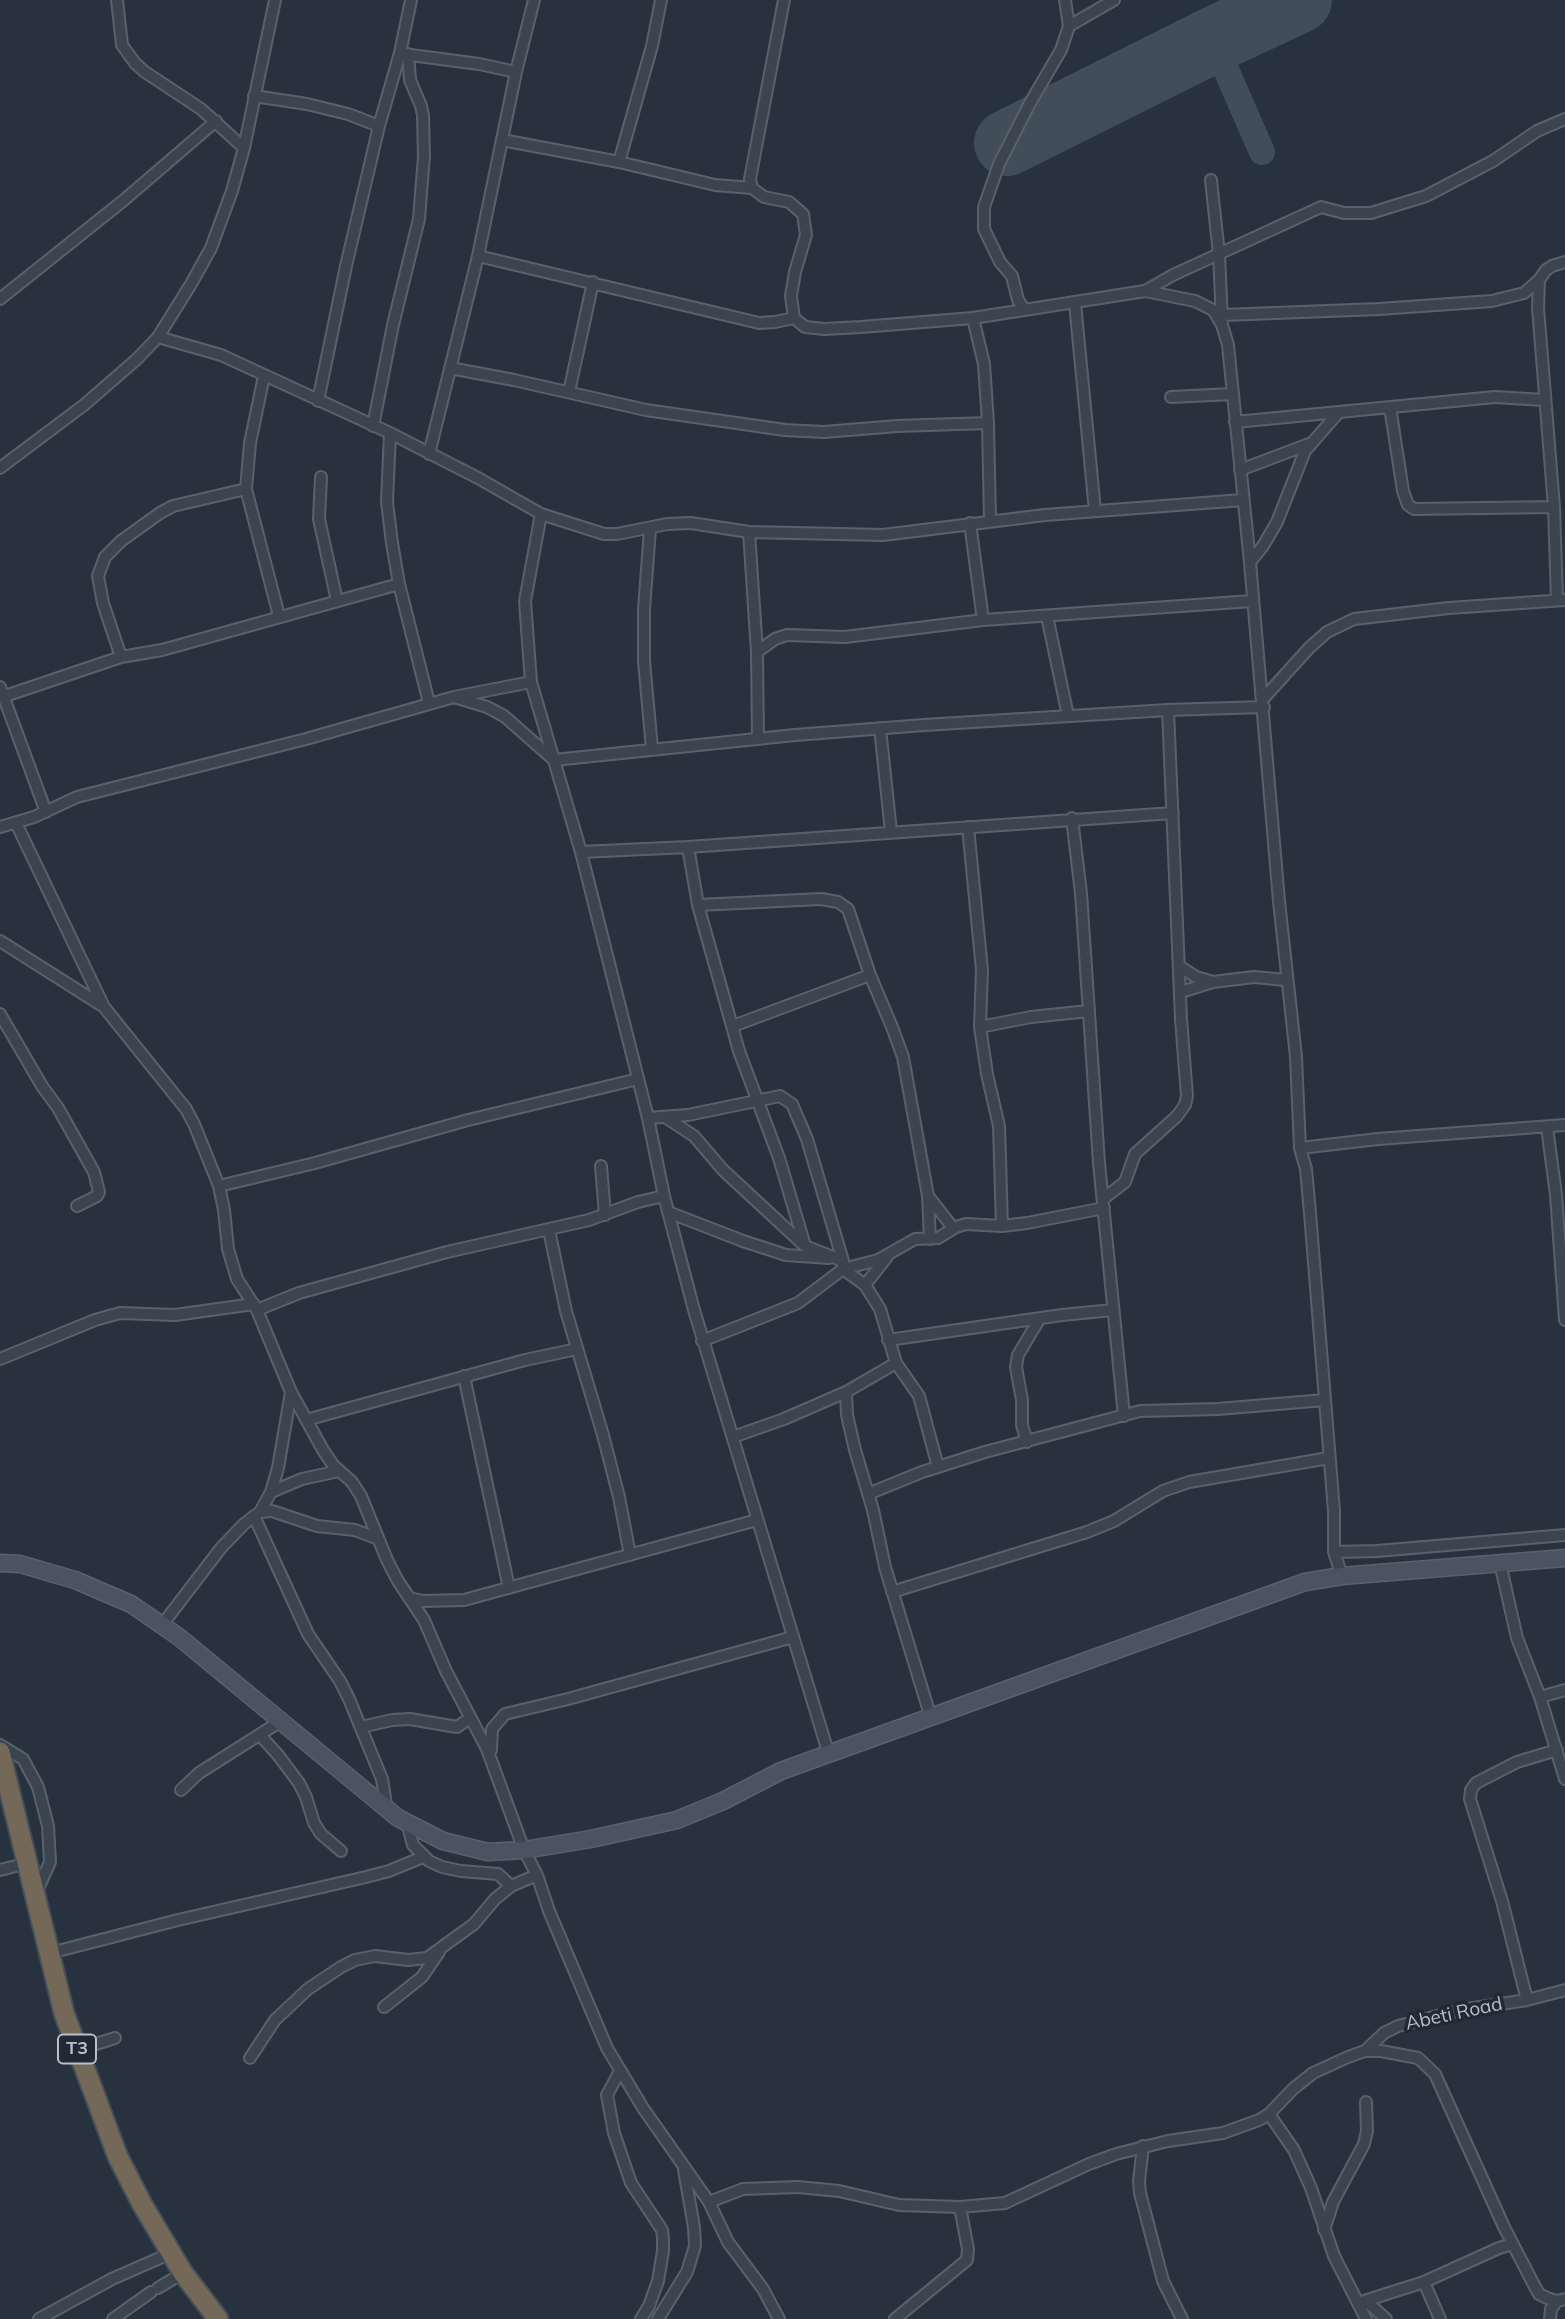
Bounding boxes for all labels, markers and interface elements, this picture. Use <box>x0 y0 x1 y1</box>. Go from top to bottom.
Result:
street label: Abeti Road <box>1404 1993 1504 2035</box>
road number: T3 <box>58 2035 96 2064</box>

